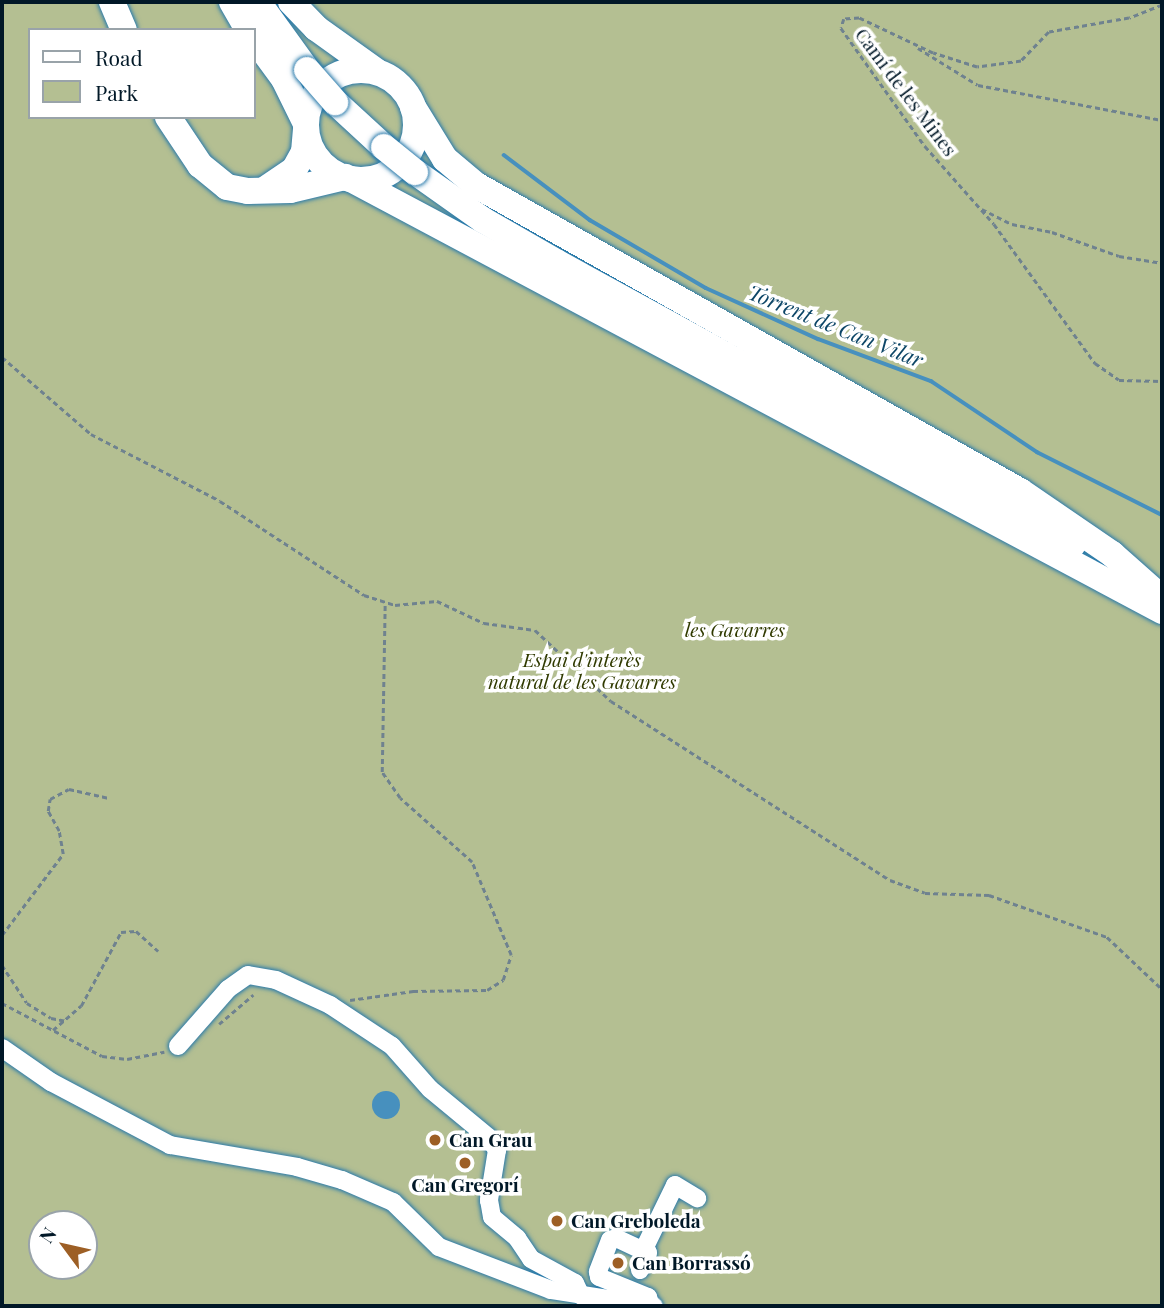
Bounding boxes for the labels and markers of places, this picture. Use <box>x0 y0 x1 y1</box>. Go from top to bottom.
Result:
place label: Can Grau <box>449 1129 533 1151</box>
marker: Can Grau <box>427 1132 443 1148</box>
marker: Can Gregorí <box>457 1155 473 1171</box>
place label: Can Gregorí <box>411 1174 519 1196</box>
place label: Can Greboleda <box>571 1210 701 1232</box>
marker: Can Greboleda <box>549 1213 565 1229</box>
place label: Can Borrassó <box>632 1252 751 1274</box>
marker: Can Borrassó <box>610 1255 626 1271</box>

